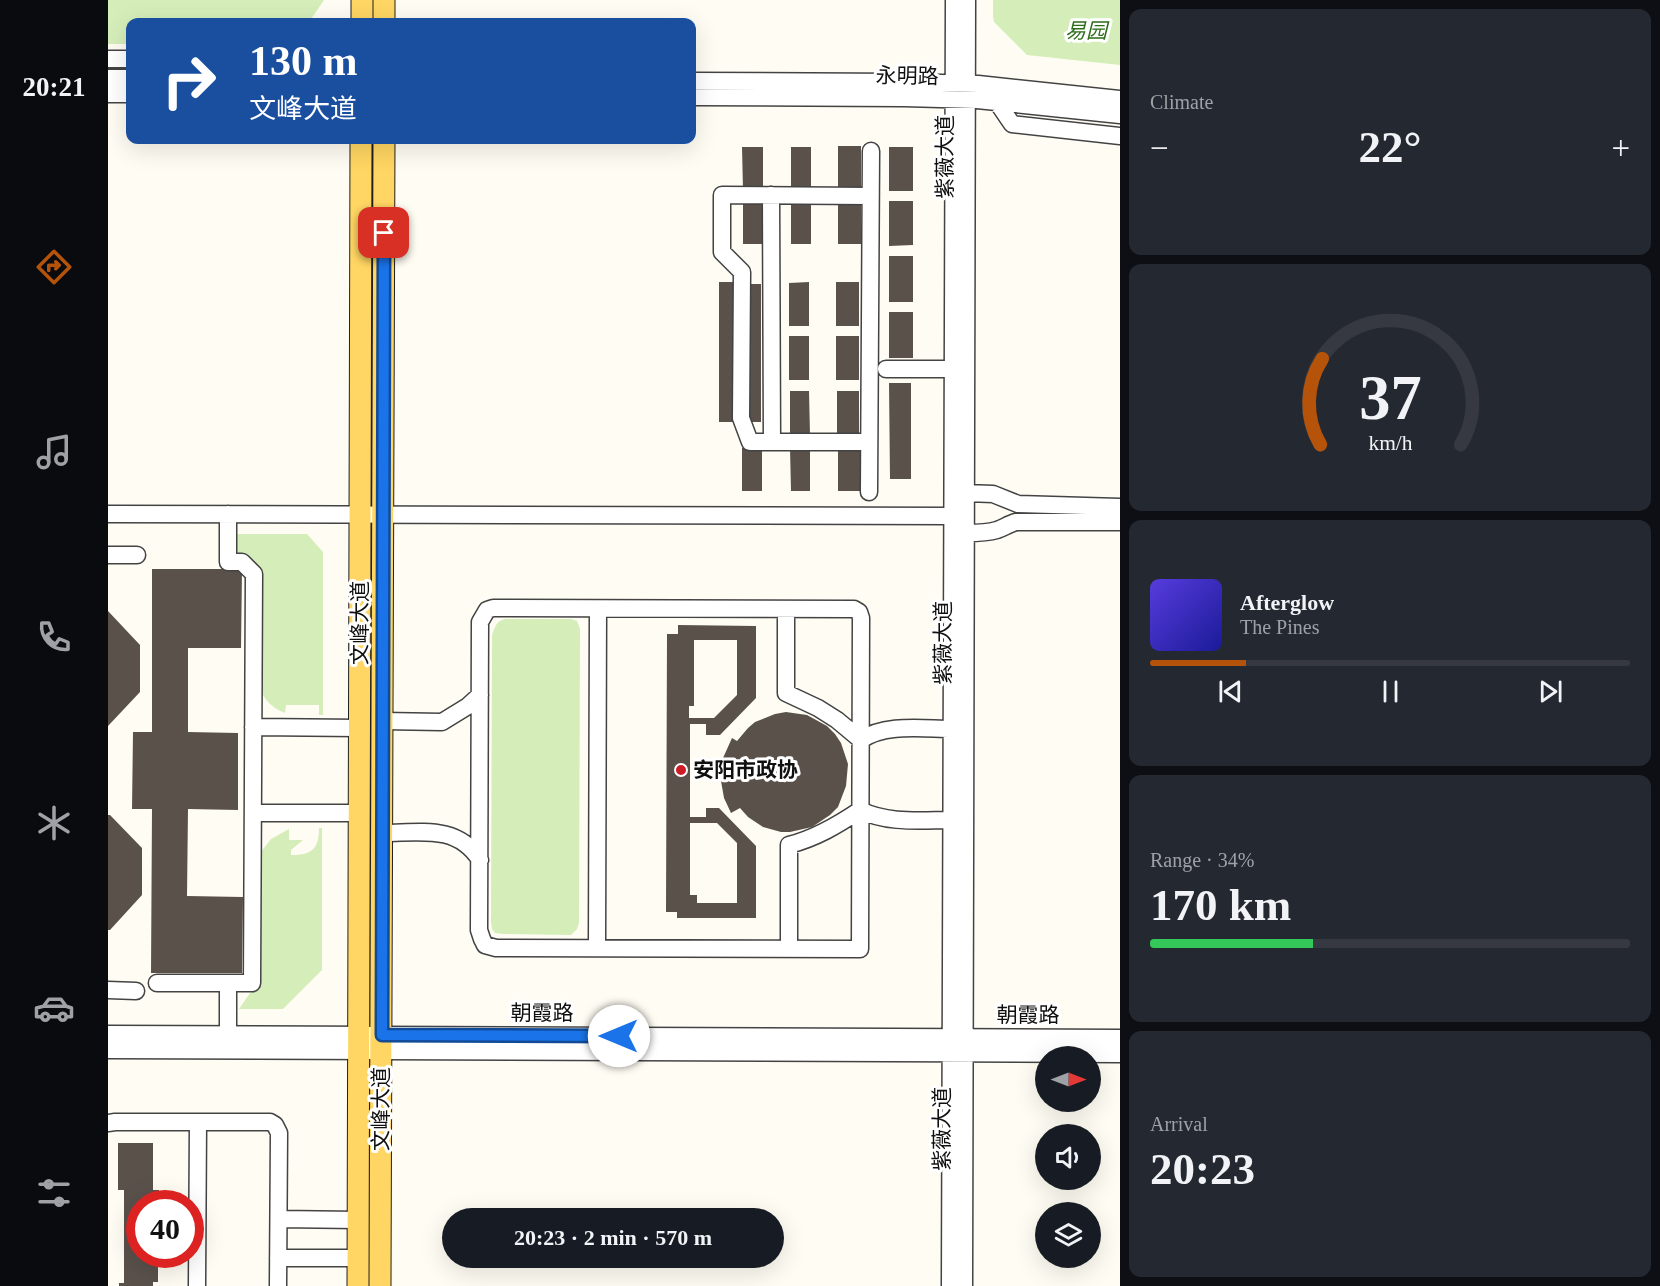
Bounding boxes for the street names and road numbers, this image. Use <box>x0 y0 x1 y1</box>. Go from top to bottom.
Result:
street label: 永明路 <box>875 63 939 89</box>
street label: 紫薇大道 <box>933 115 957 199</box>
street label: 文峰大道 <box>348 581 372 665</box>
street label: 紫薇大道 <box>931 601 955 685</box>
street label: 朝霞路 <box>511 1001 574 1025</box>
street label: 朝霞路 <box>997 1003 1060 1027</box>
street label: 文峰大道 <box>369 1067 393 1151</box>
street label: 紫薇大道 <box>930 1087 954 1171</box>

